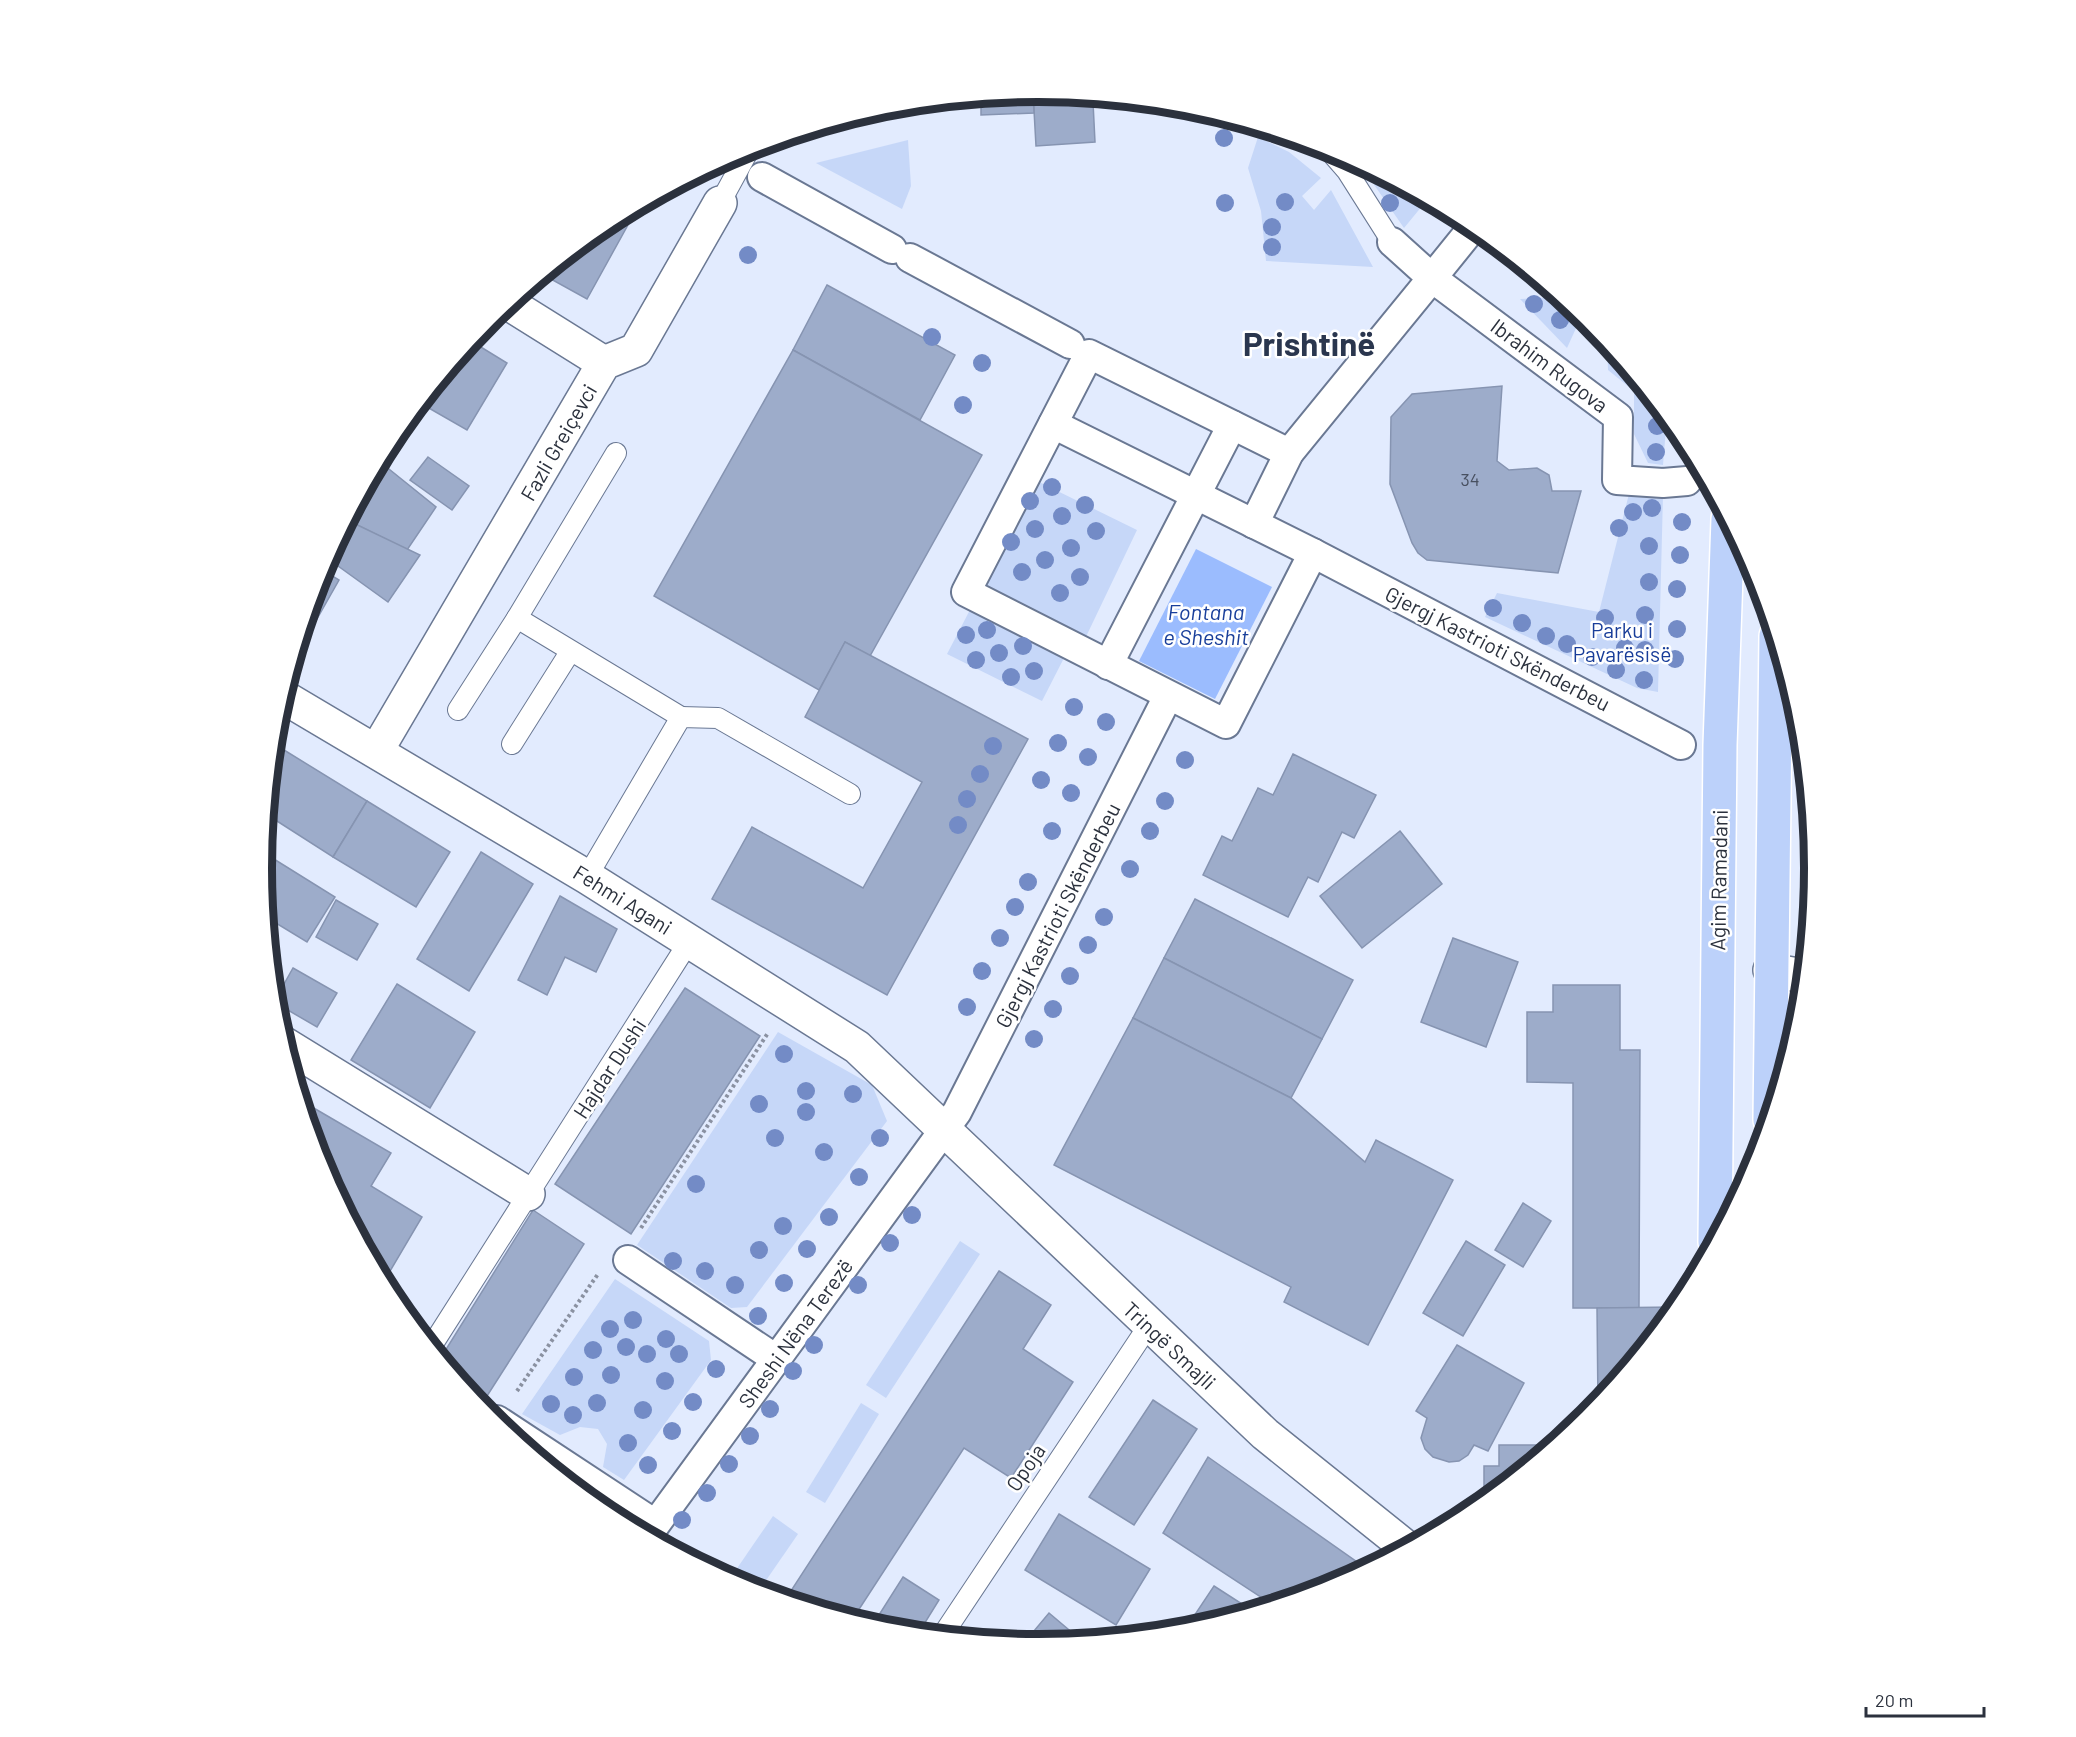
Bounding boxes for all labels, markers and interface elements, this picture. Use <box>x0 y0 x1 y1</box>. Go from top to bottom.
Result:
street label: Ibrahim Rugova <box>1486 313 1614 417</box>
district label: Prishtinë <box>1243 323 1375 363</box>
street label: Fazli Greiçevci <box>515 379 601 505</box>
house number: 34 <box>1460 468 1480 490</box>
street label: Gjergj Kastrioti Skënderbeu <box>1381 580 1615 716</box>
water label: Fontana e Sheshit <box>1163 598 1249 649</box>
park label: Parku i Pavarësisë <box>1573 617 1671 666</box>
street label: Gjergj Kastrioti Skënderbeu <box>989 798 1125 1032</box>
street label: Agim Ramadani <box>1704 809 1732 951</box>
street label: Fehmi Agani <box>569 859 677 939</box>
street label: Hajdar Dushi <box>567 1013 651 1123</box>
street label: Sheshi Nëna Terezë <box>733 1254 857 1412</box>
street label: Tringë Smajli <box>1119 1296 1221 1394</box>
street label: Opoja <box>1000 1439 1050 1495</box>
scale bar <box>1866 1680 1984 1718</box>
text: 20 m <box>1875 1689 1913 1711</box>

